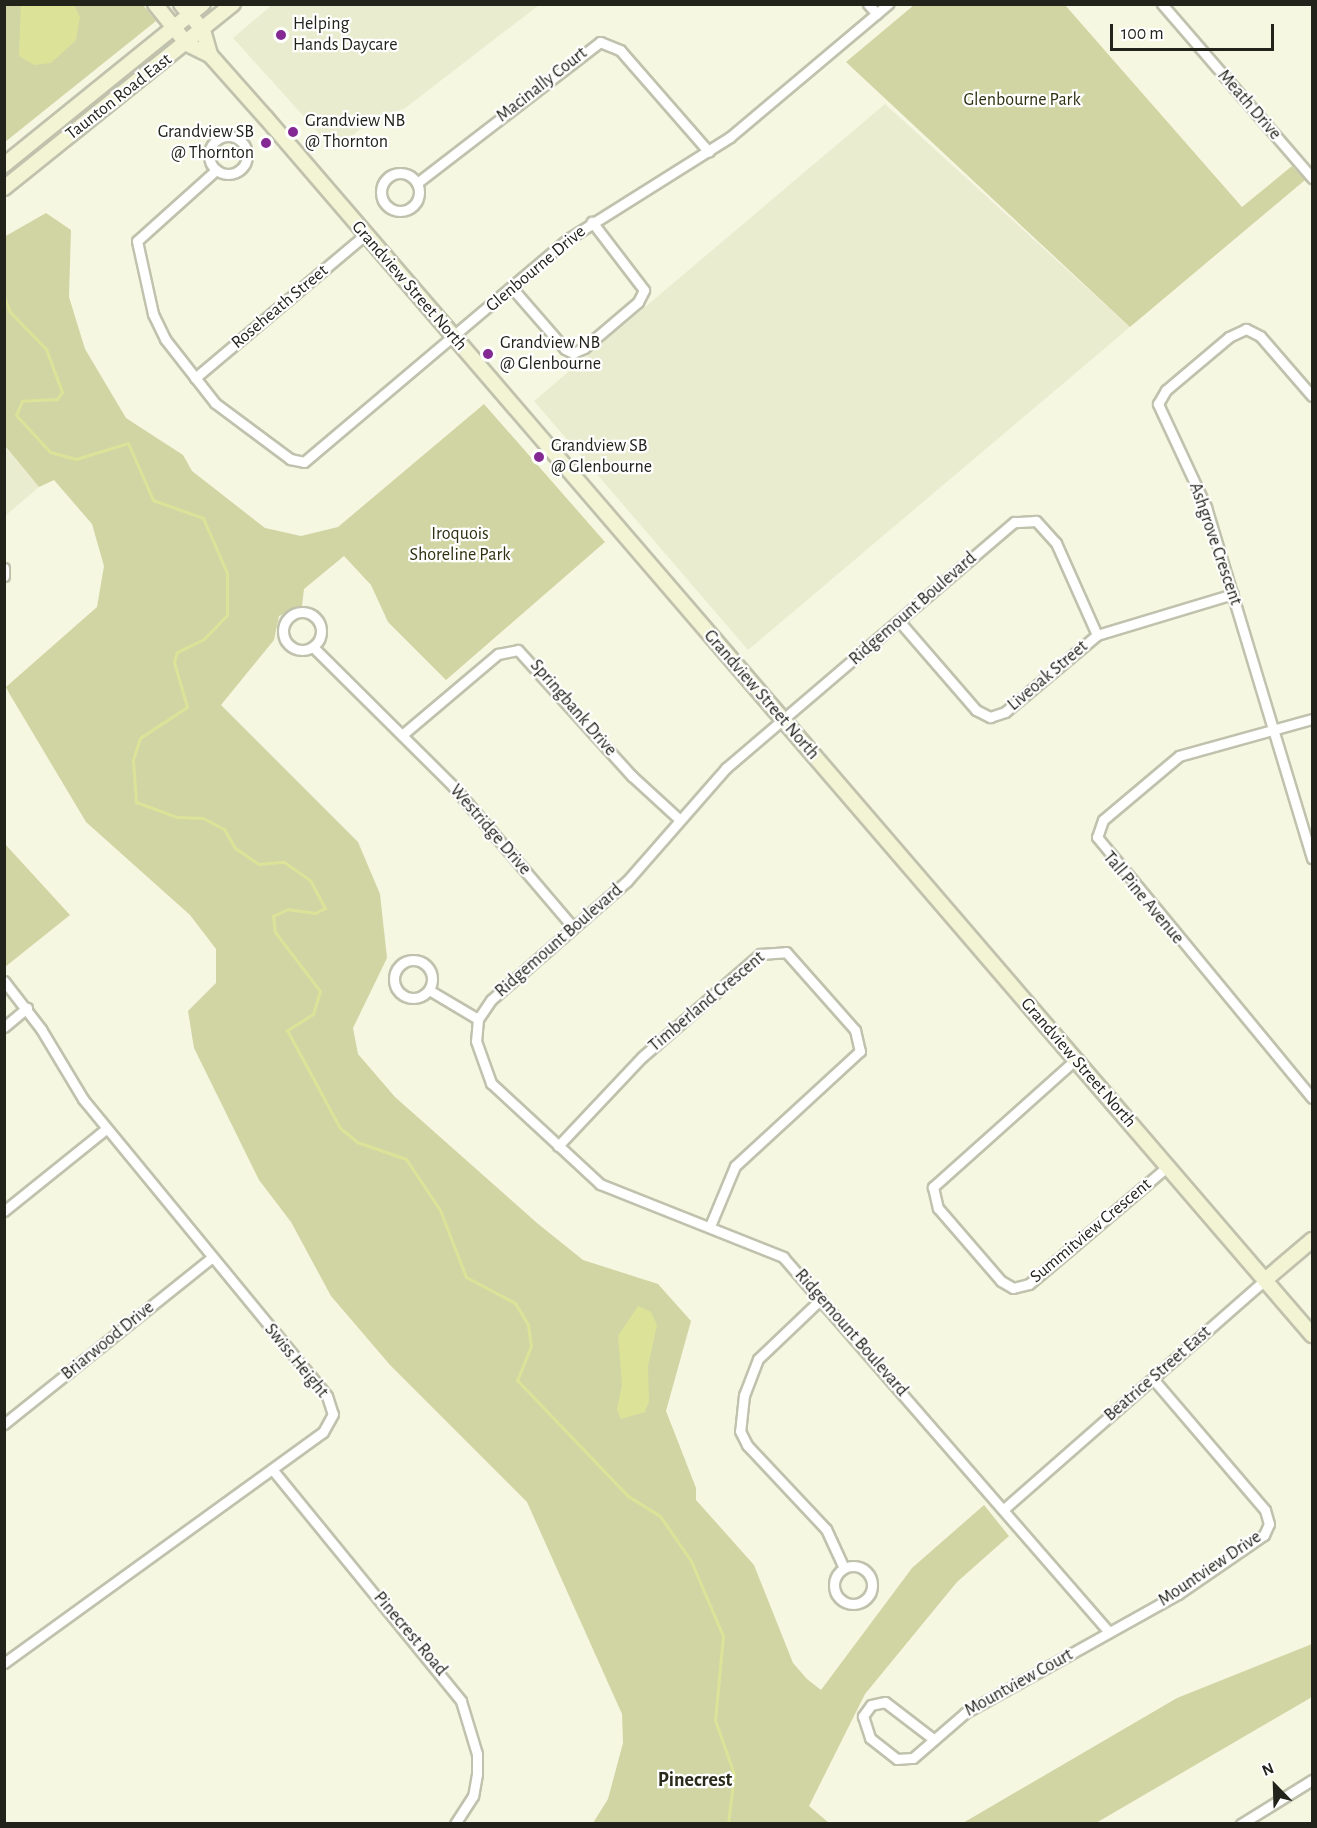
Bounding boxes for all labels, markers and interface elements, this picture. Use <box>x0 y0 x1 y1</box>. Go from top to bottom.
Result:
scale bar <box>1113 12 1276 50</box>
place label: Helping Hands Daycare <box>293 14 397 57</box>
text: 100 m <box>1121 25 1164 43</box>
marker: Helping Hands Daycare <box>274 28 288 42</box>
street label: Macinally Court <box>492 43 592 127</box>
street label: Taunton Road East <box>62 49 176 145</box>
street label: Meath Drive <box>1213 65 1285 145</box>
park label: Glenbourne Park <box>963 89 1081 111</box>
place label: Grandview NB @ Thornton <box>305 111 405 154</box>
place label: Grandview SB @ Thornton <box>158 122 254 164</box>
marker: Grandview NB @ Thornton <box>286 125 300 139</box>
marker: Grandview SB @ Thornton <box>259 136 273 150</box>
street label: Grandview Street North <box>347 217 471 355</box>
street label: Glenbourne Drive <box>482 221 590 317</box>
street label: Roseheath Street <box>227 260 333 354</box>
place label: Grandview NB @ Glenbourne <box>500 333 601 376</box>
marker: Grandview NB @ Glenbourne <box>481 347 495 361</box>
place label: Grandview SB @ Glenbourne <box>551 436 652 478</box>
marker: Grandview SB @ Glenbourne <box>532 450 546 464</box>
street label: Ashgrove Crescent <box>1184 480 1246 608</box>
park label: Iroquois Shoreline Park <box>410 524 510 566</box>
street label: Ridgemount Boulevard <box>845 548 981 670</box>
street label: Grandview Street North <box>699 626 823 764</box>
street label: Liveoak Street <box>1003 636 1093 716</box>
street label: Springbank Drive <box>525 655 621 761</box>
street label: Westridge Drive <box>445 780 535 880</box>
street label: Tall Pine Avenue <box>1098 847 1188 949</box>
street label: Ridgemount Boulevard <box>491 880 627 1002</box>
street label: Timberland Crescent <box>644 947 770 1057</box>
street label: Grandview Street North <box>1016 994 1140 1132</box>
street label: Summitview Crescent <box>1026 1174 1156 1288</box>
street label: Ridgemount Boulevard <box>790 1265 912 1401</box>
street label: Briarwood Drive <box>57 1297 159 1385</box>
street label: Swiss Height <box>259 1319 333 1403</box>
street label: Beatrice Street East <box>1100 1322 1216 1426</box>
street label: Mountview Drive <box>1154 1527 1266 1611</box>
street label: Pinecrest Road <box>369 1587 451 1681</box>
street label: Mountview Court <box>961 1644 1077 1722</box>
north arrow <box>1245 1756 1305 1816</box>
text: N <box>1260 1760 1276 1779</box>
district label: Pinecrest <box>658 1768 732 1792</box>

